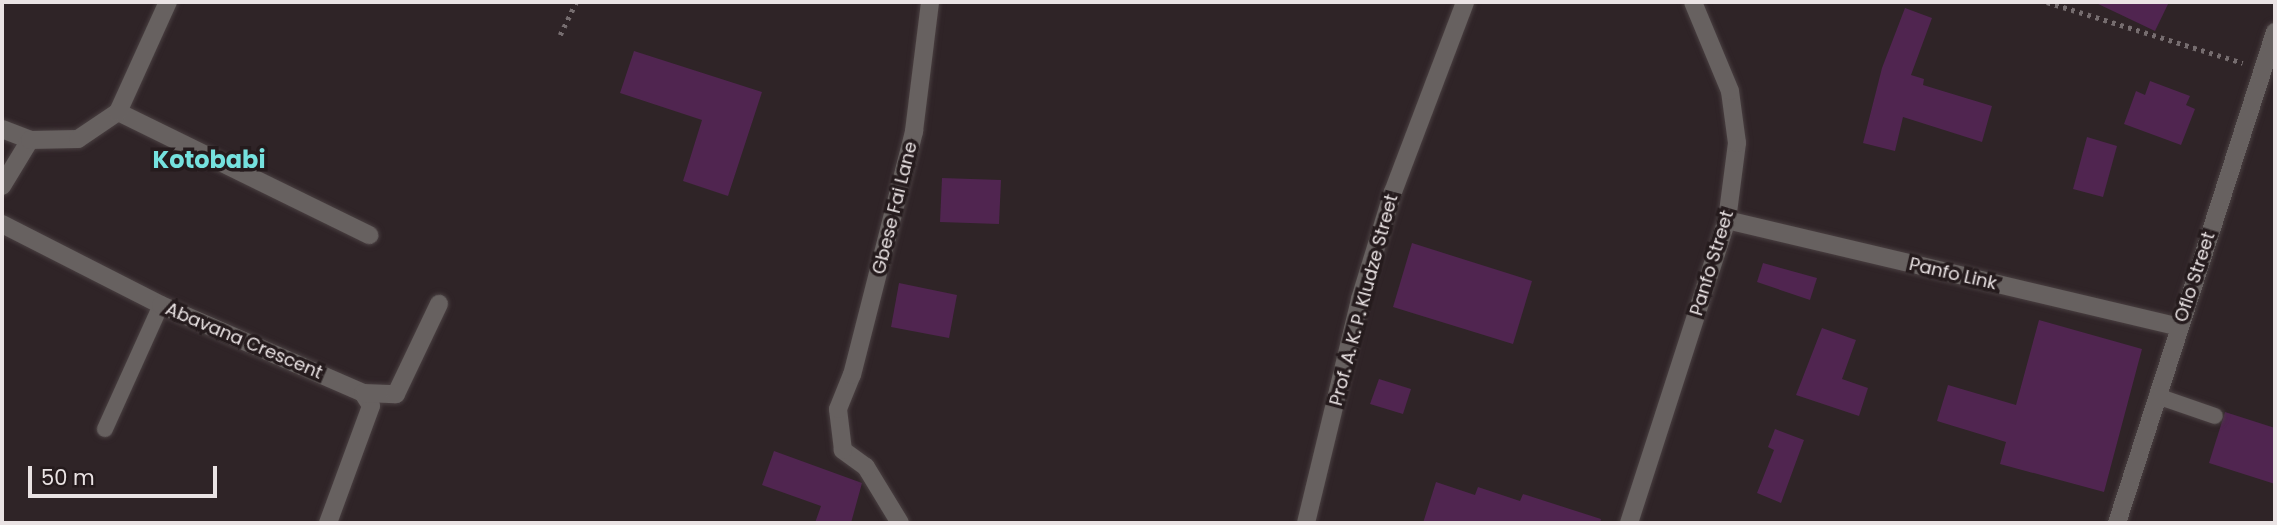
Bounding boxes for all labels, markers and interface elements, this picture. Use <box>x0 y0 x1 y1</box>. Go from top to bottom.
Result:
street label: Gbese Fai Lane <box>868 140 922 276</box>
district label: Kotobabi <box>152 146 266 174</box>
street label: Prof. A. K. P. Kludze Street <box>1325 192 1403 408</box>
street label: Panfo Street <box>1686 208 1738 318</box>
street label: Oflo Street <box>2170 229 2220 325</box>
street label: Panfo Link <box>1907 253 1999 295</box>
street label: Abavana Crescent <box>162 298 326 384</box>
scale bar <box>32 452 220 496</box>
text: 50 m <box>41 463 95 492</box>

